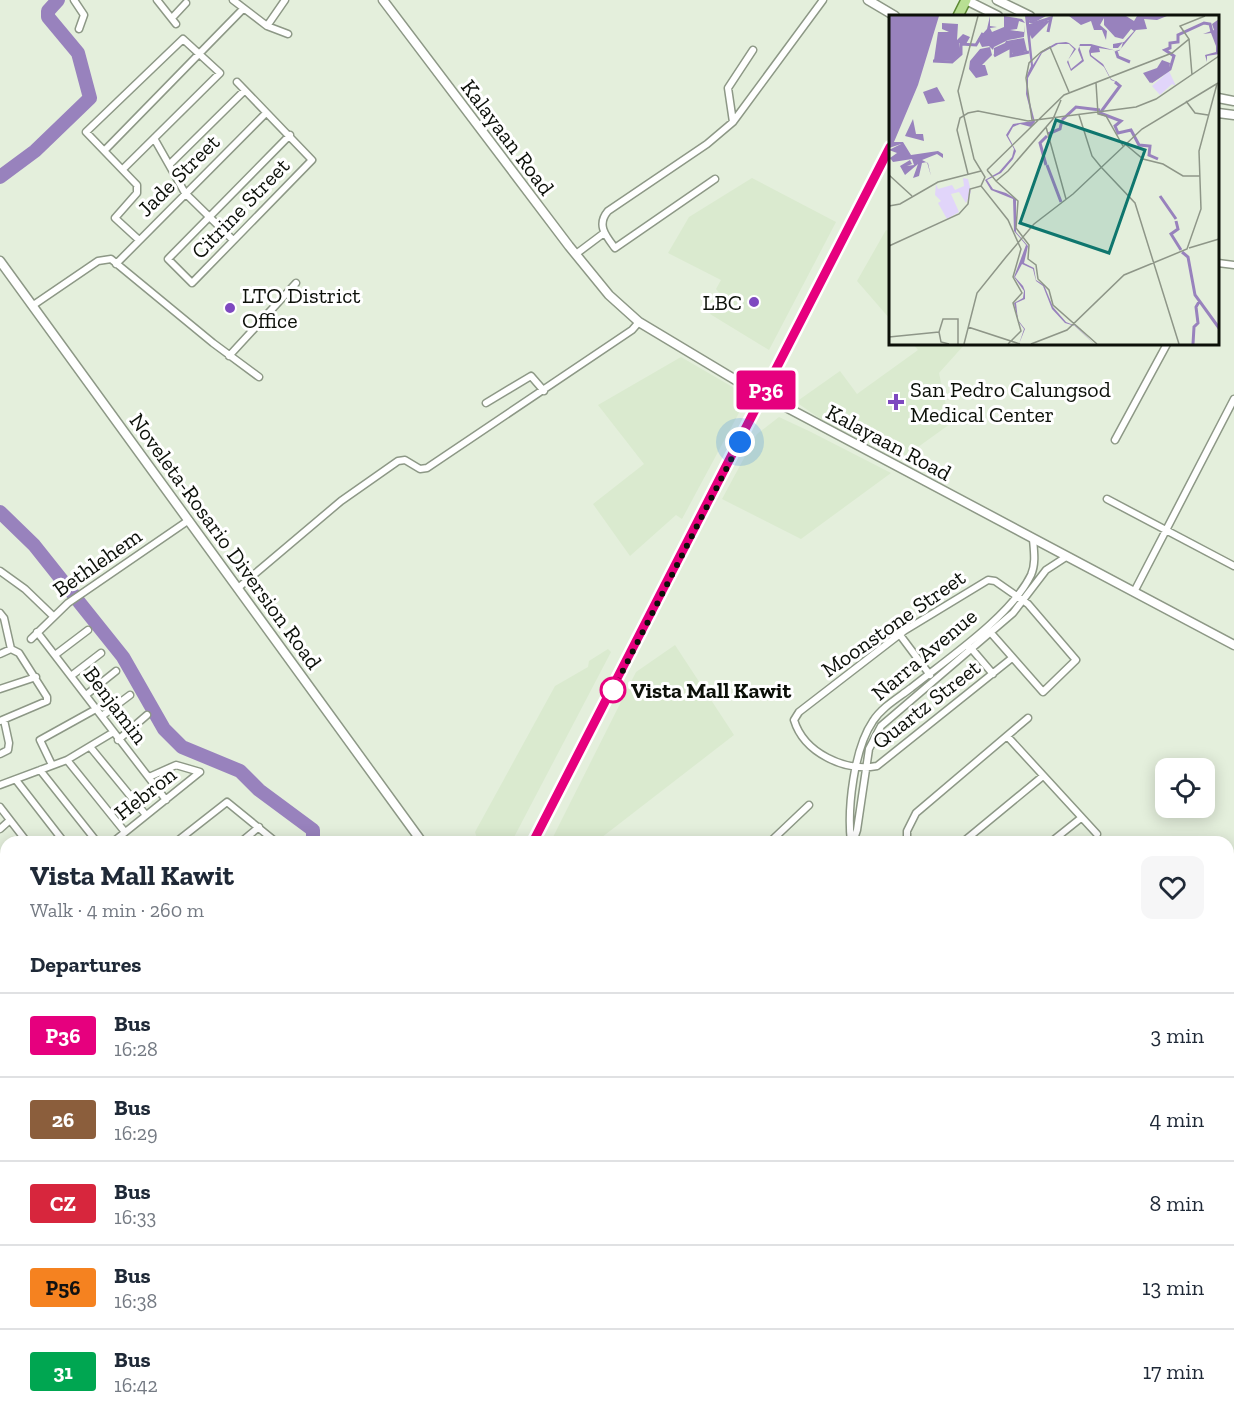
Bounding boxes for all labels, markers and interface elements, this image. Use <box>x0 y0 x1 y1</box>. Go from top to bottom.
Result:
inset map <box>889 15 1219 345</box>
street label: Kalayaan Road <box>455 74 560 201</box>
street label: Jade Street <box>132 128 226 222</box>
street label: Citrine Street <box>186 152 296 264</box>
place label: LTO District Office <box>242 282 361 334</box>
place label: LBC <box>703 289 742 316</box>
marker: LBC <box>747 295 761 309</box>
marker: LTO District Office <box>223 301 237 315</box>
line badge: P36 <box>732 370 801 410</box>
place label: San Pedro Calungsod Medical Center <box>910 376 1111 428</box>
text: P36 <box>748 378 784 403</box>
marker: San Pedro Calungsod Medical Center <box>887 393 905 411</box>
street label: Kalayaan Road <box>821 398 956 487</box>
street label: Noveleta-Rosario Diversion Road <box>124 408 328 675</box>
your location <box>725 427 755 457</box>
street label: Bethlehem <box>48 522 147 603</box>
street label: Moonstone Street <box>816 563 971 683</box>
street label: Narra Avenue <box>866 602 983 706</box>
street label: Quartz Street <box>867 653 986 755</box>
street label: Benjamin <box>78 661 154 750</box>
marker: Vista Mall Kawit <box>600 677 626 703</box>
place label: Vista Mall Kawit <box>631 677 791 704</box>
map controls <box>1155 758 1215 818</box>
button: locate <box>1155 758 1215 818</box>
street label: Hebron <box>109 761 182 826</box>
button: heart <box>1141 856 1204 919</box>
text: Vista Mall Kawit <box>30 859 234 892</box>
text: Walk · 4 min · 260 m <box>30 898 204 922</box>
text: Departures <box>30 951 141 978</box>
text: Bus <box>114 1010 151 1037</box>
text: 3 min <box>1150 1022 1204 1049</box>
text: P36 <box>45 1023 81 1048</box>
text: 16:28 <box>114 1037 158 1061</box>
text: Bus <box>114 1094 151 1121</box>
text: 4 min <box>1149 1106 1204 1133</box>
text: 26 <box>52 1107 74 1132</box>
text: 16:29 <box>114 1121 158 1145</box>
text: Bus <box>114 1178 151 1205</box>
text: 8 min <box>1149 1190 1204 1217</box>
text: CZ <box>50 1191 76 1216</box>
text: 16:33 <box>114 1205 156 1229</box>
text: Bus <box>114 1262 151 1289</box>
text: 13 min <box>1142 1274 1204 1301</box>
text: P56 <box>46 1275 80 1300</box>
text: 16:38 <box>114 1289 157 1313</box>
text: Bus <box>114 1346 151 1373</box>
text: 17 min <box>1143 1358 1204 1385</box>
text: 31 <box>53 1359 73 1384</box>
text: 16:42 <box>114 1373 158 1397</box>

